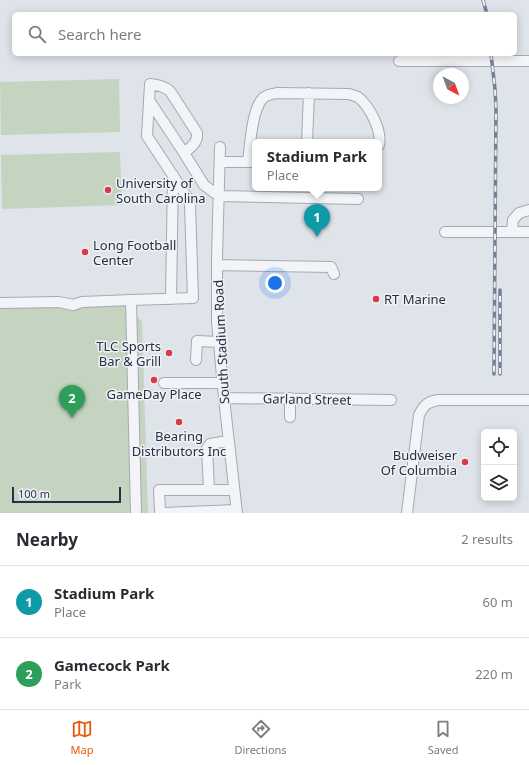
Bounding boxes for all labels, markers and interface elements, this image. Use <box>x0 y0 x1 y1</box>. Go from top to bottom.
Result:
search box <box>12 12 517 56</box>
icon: search <box>26 23 48 45</box>
text: Search here <box>58 24 141 44</box>
north arrow <box>433 68 469 104</box>
popup <box>252 139 382 191</box>
text: Stadium Park <box>267 146 367 166</box>
text: Place <box>267 166 299 184</box>
place label: University of South Carolina <box>116 174 206 207</box>
marker: University of South Carolina <box>103 185 113 195</box>
pin: 1 <box>304 204 330 237</box>
place label: Long Football Center <box>93 236 176 269</box>
marker: Long Football Center <box>80 247 90 257</box>
your location <box>265 273 285 293</box>
street label: South Stadium Road <box>209 279 233 405</box>
place label: RT Marine <box>384 290 446 308</box>
marker: RT Marine <box>371 294 381 304</box>
place label: TLC Sports Bar & Grill <box>96 337 161 370</box>
marker: TLC Sports Bar & Grill <box>164 348 174 358</box>
marker: GameDay Place <box>149 375 159 385</box>
pin: 2 <box>59 385 85 418</box>
place label: GameDay Place <box>106 385 202 403</box>
street label: Garland Street <box>263 389 352 409</box>
marker: Bearing Distributors Inc <box>174 417 184 427</box>
place label: Bearing Distributors Inc <box>132 427 226 460</box>
map controls <box>481 429 517 501</box>
button: locate <box>481 429 517 465</box>
place label: Budweiser Of Columbia <box>381 446 458 479</box>
marker: Budweiser Of Columbia <box>460 457 470 467</box>
button: layers <box>481 465 517 501</box>
scale bar <box>12 485 121 504</box>
text: 100 m <box>18 486 50 501</box>
text: Nearby <box>16 528 78 551</box>
text: 2 results <box>461 530 513 548</box>
text: Stadium Park <box>54 583 154 603</box>
text: 1 <box>25 593 33 611</box>
text: 60 m <box>483 593 513 611</box>
text: Place <box>54 603 86 621</box>
text: Gamecock Park <box>54 655 170 675</box>
text: 2 <box>25 665 33 683</box>
text: 220 m <box>475 665 513 683</box>
text: Park <box>54 675 81 693</box>
tab: Map <box>71 718 93 757</box>
tab: Directions <box>234 718 287 757</box>
tab: Saved <box>428 718 458 757</box>

